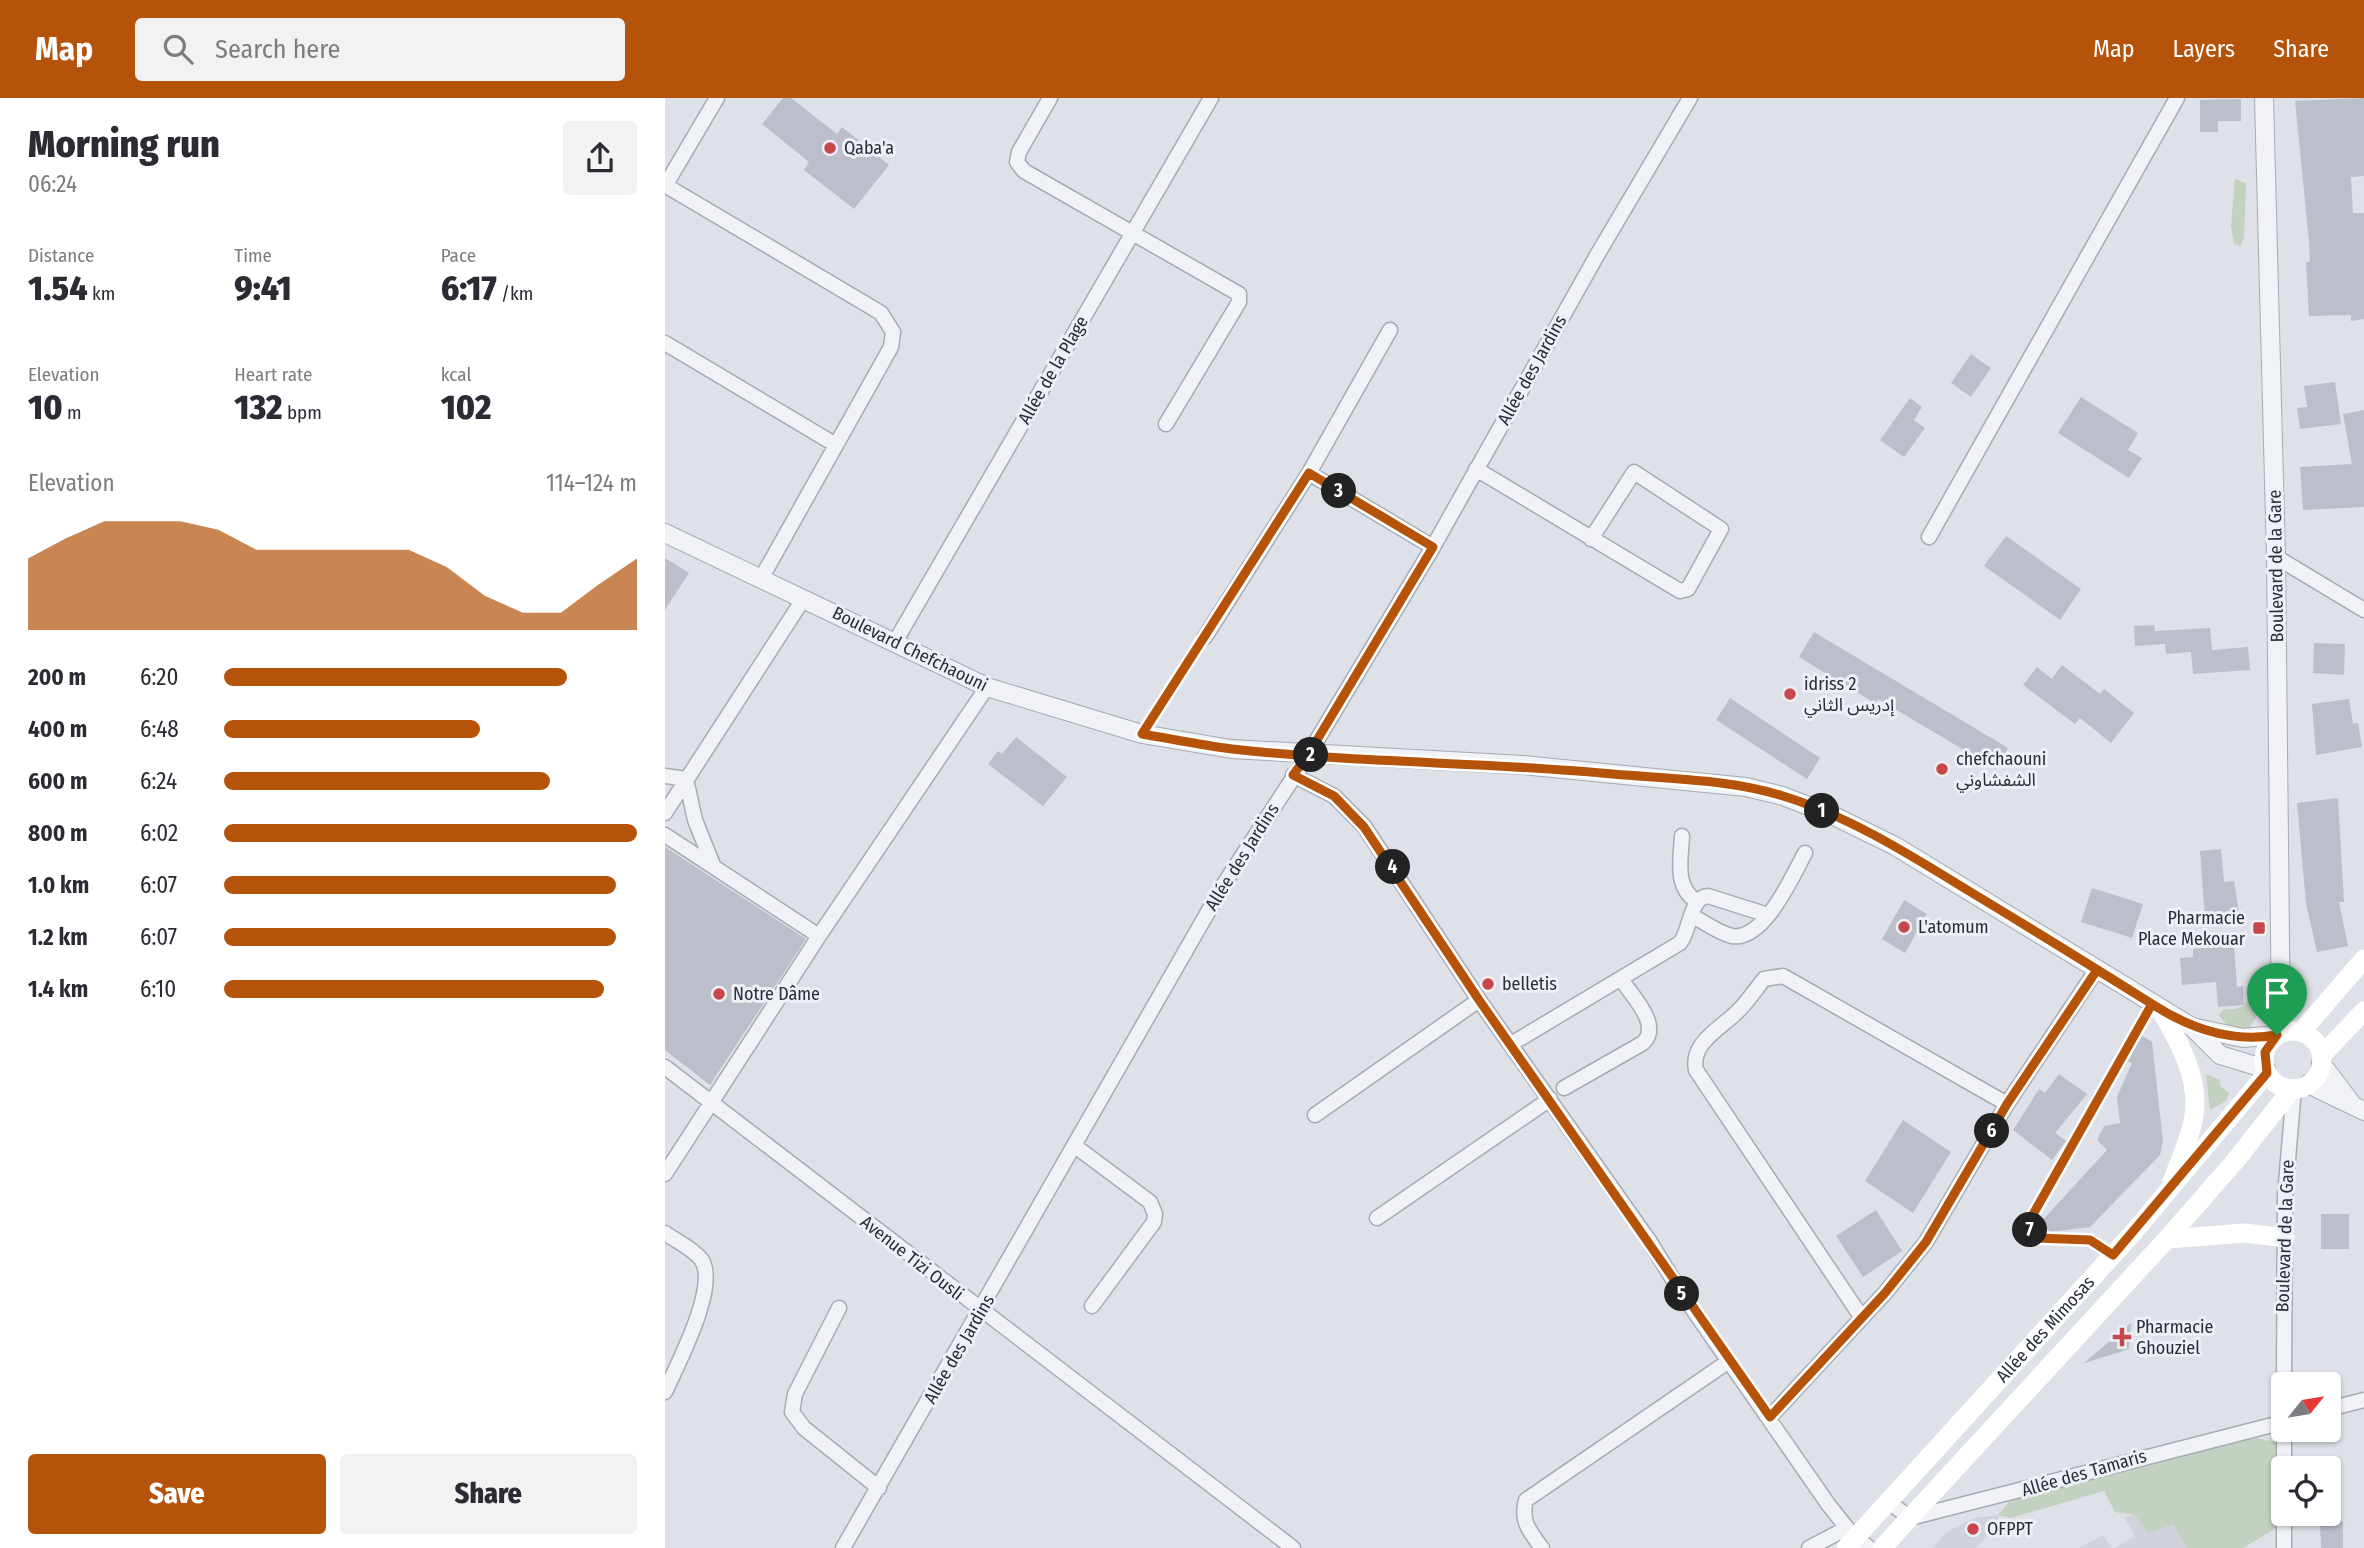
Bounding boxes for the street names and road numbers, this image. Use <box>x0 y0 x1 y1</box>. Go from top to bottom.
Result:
street label: Allée des Jardins <box>1493 311 1571 429</box>
street label: Allée de la Plage <box>1013 312 1093 428</box>
street label: Boulevard de la Gare <box>2264 489 2288 643</box>
street label: Boulevard Chefchaouni <box>829 602 991 696</box>
street label: Allée des Jardins <box>1200 799 1284 915</box>
street label: Boulevard de la Gare <box>2271 1159 2299 1313</box>
street label: Avenue Tizi Ousli <box>856 1211 968 1305</box>
street label: Allée des Mimosas <box>1991 1271 2099 1387</box>
street label: Allée des Jardins <box>919 1290 999 1407</box>
street label: Allée des Tamaris <box>2019 1445 2149 1501</box>

